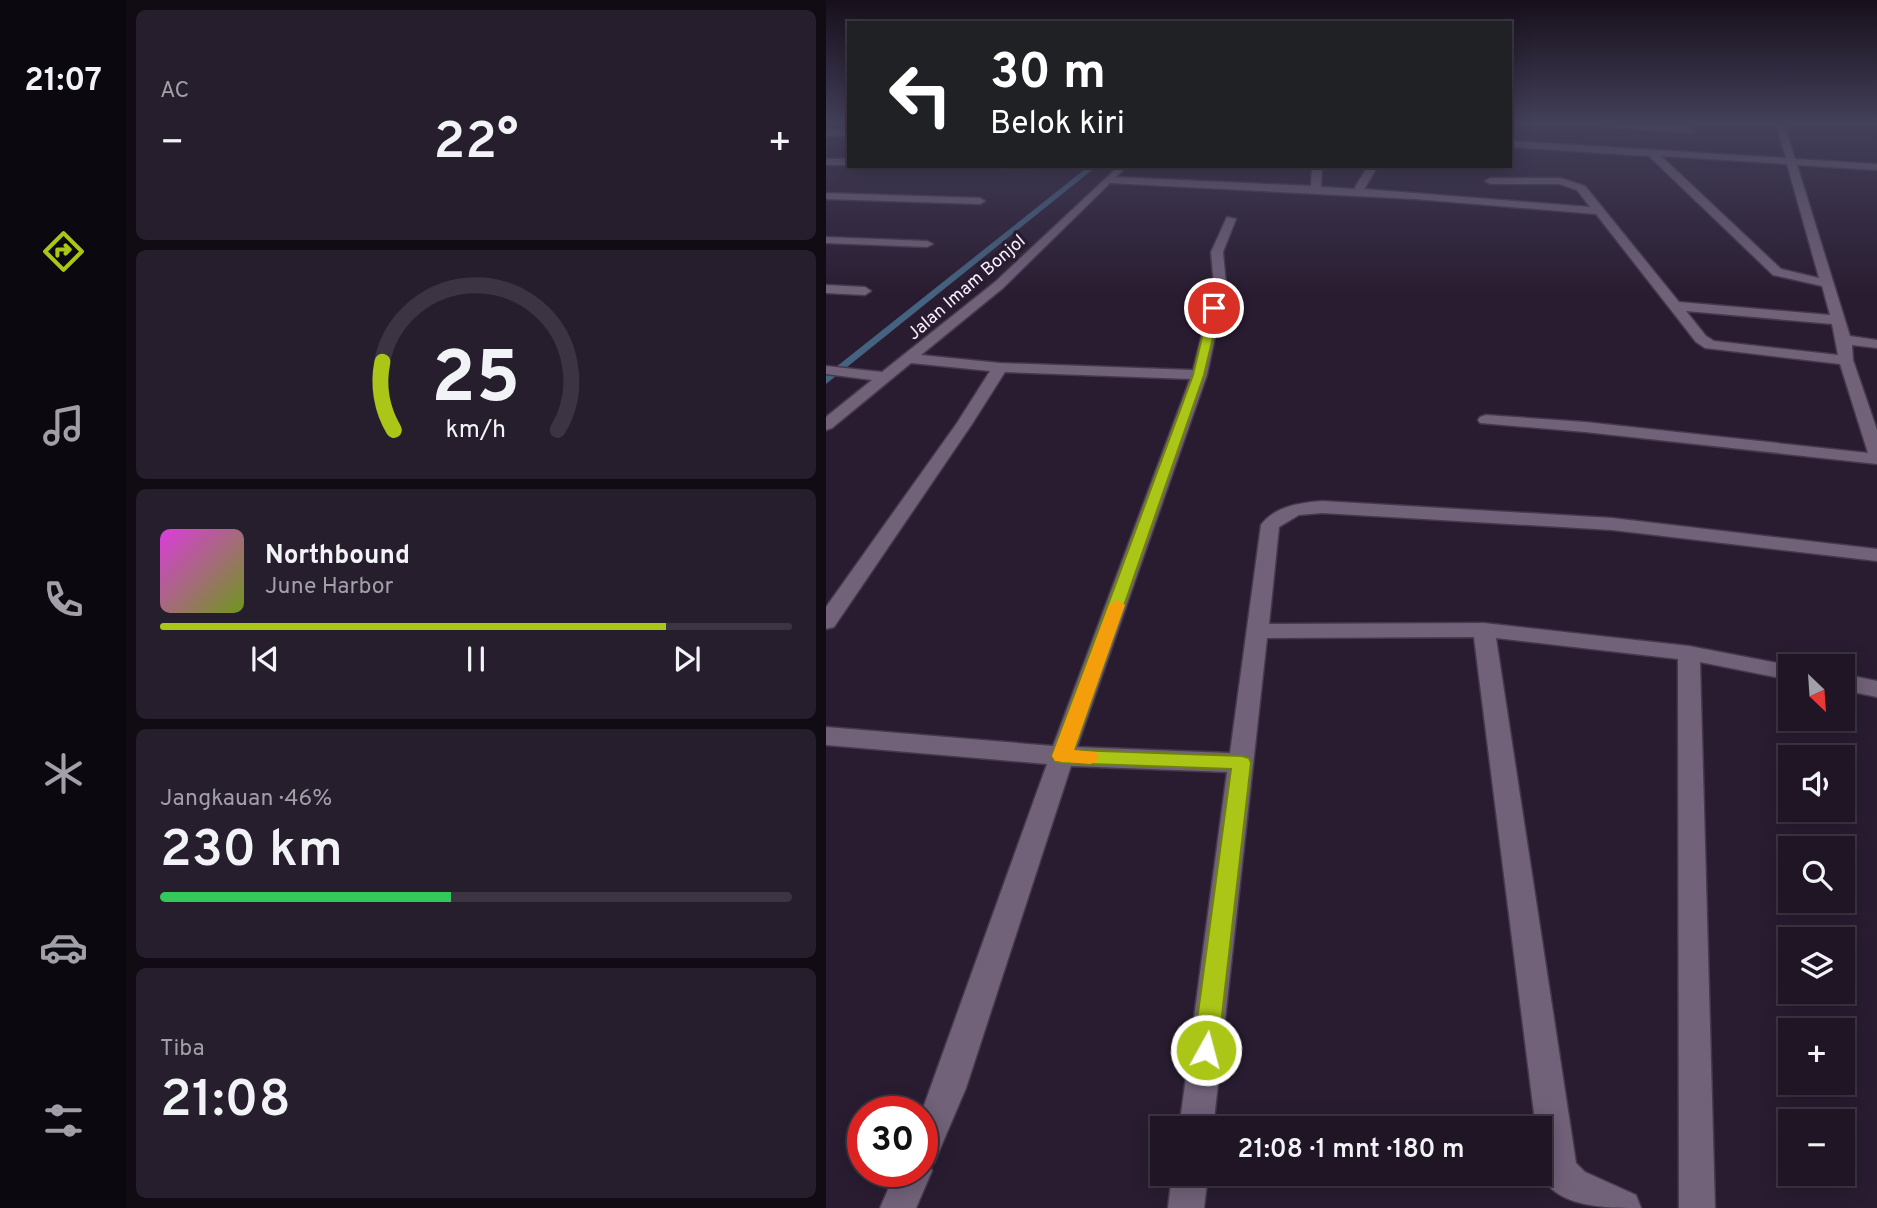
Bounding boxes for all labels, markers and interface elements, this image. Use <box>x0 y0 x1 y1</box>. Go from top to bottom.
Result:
text: 30 m <box>990 44 1106 106</box>
icon: left <box>875 49 966 140</box>
text: 21:07 <box>24 62 102 102</box>
text: AC <box>160 77 189 106</box>
text: Belok kiri <box>990 105 1125 145</box>
text: 22° <box>433 111 519 177</box>
text: − <box>160 120 185 169</box>
text: + <box>767 120 792 169</box>
icon: directions <box>39 227 88 276</box>
street label: Jalan Imam Bonjol <box>903 230 1031 346</box>
pin <box>1184 278 1244 338</box>
icon: arrive <box>1195 289 1233 327</box>
text: 25 <box>432 337 521 429</box>
icon: music <box>39 401 88 450</box>
text: km/h <box>446 415 506 447</box>
text: Northbound <box>265 540 410 573</box>
text: June Harbor <box>265 573 393 602</box>
icon: phone <box>39 575 88 624</box>
icon: previous <box>246 640 284 678</box>
icon: pause <box>457 640 495 678</box>
icon: next <box>668 640 706 678</box>
north arrow <box>1778 654 1855 732</box>
map controls <box>1778 654 1855 1186</box>
button: sound <box>1778 745 1855 822</box>
icon: climate <box>39 749 88 798</box>
text: Jangkauan · 46% <box>160 785 332 814</box>
text: 230 km <box>160 819 343 885</box>
button: search <box>1778 836 1855 913</box>
icon: car <box>39 923 88 972</box>
button: layers <box>1778 927 1855 1004</box>
position arrow <box>1169 1013 1243 1087</box>
button: + <box>1778 1018 1855 1095</box>
text: Tiba <box>160 1035 205 1064</box>
text: 21:08 <box>160 1069 291 1135</box>
icon: filters <box>39 1096 88 1145</box>
speed limit sign: 30 <box>847 1096 938 1187</box>
button: − <box>1778 1109 1855 1186</box>
text: 21:08 · 1 mnt · 180 m <box>1238 1134 1464 1167</box>

